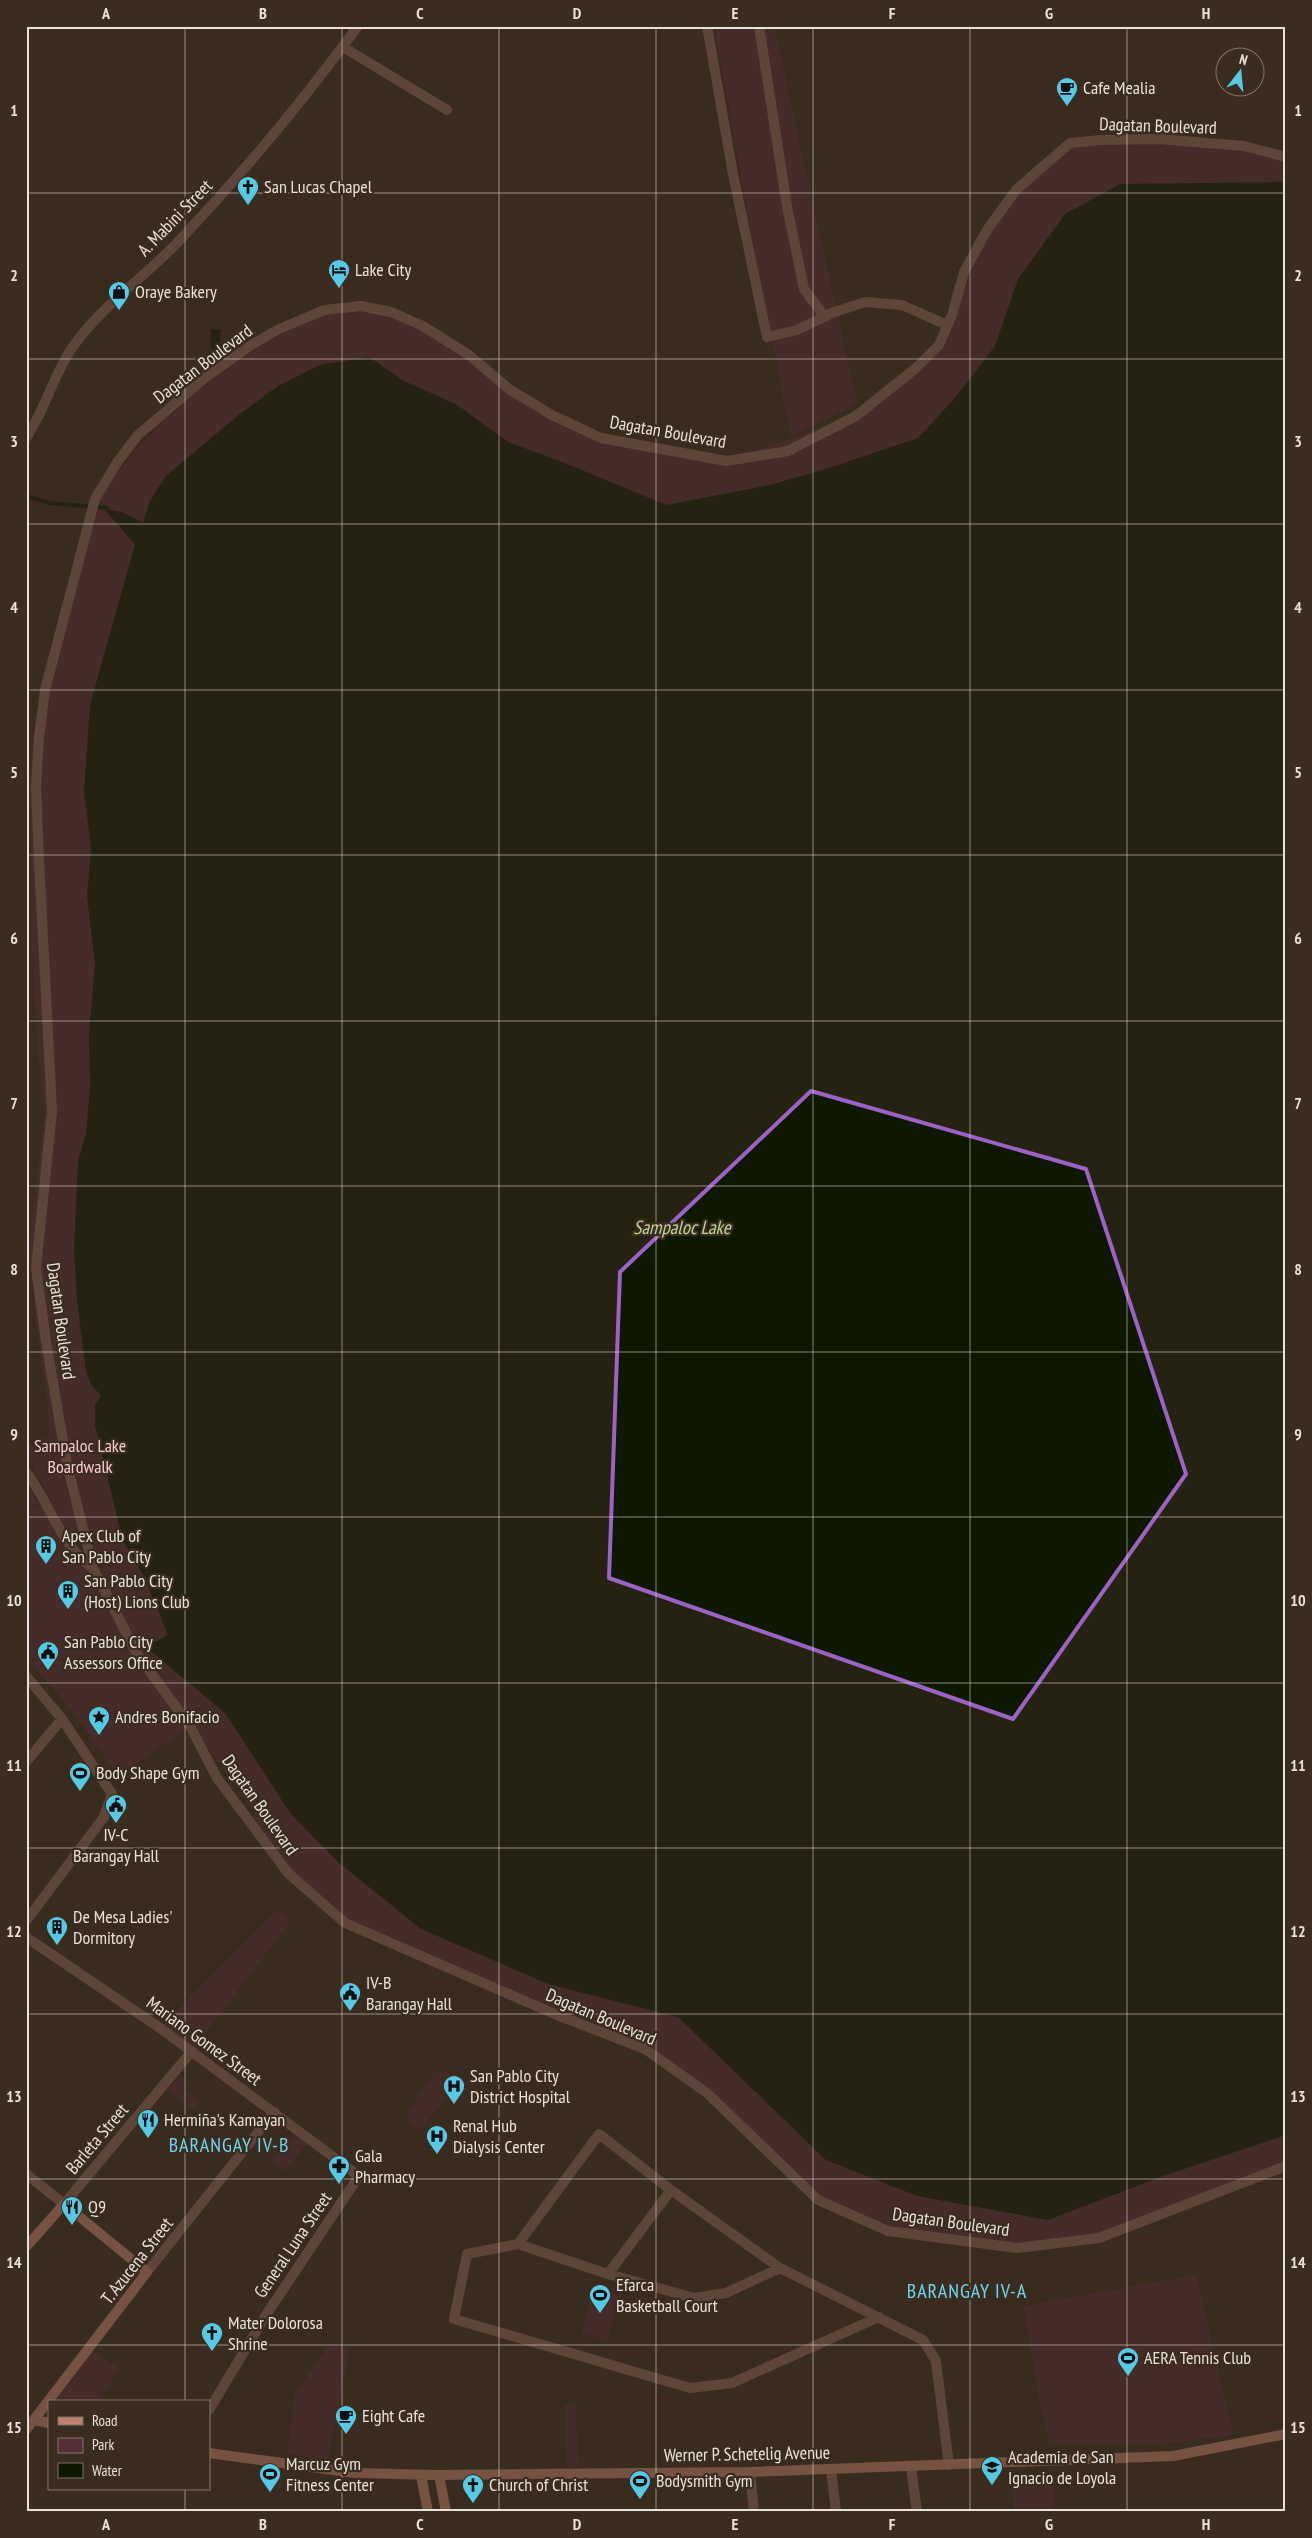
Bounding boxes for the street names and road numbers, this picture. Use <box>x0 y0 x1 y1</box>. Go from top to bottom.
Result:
street label: Dagatan Boulevard <box>1099 112 1217 139</box>
street label: A. Mabini Street <box>132 174 217 261</box>
street label: Dagatan Boulevard <box>149 319 257 408</box>
street label: Dagatan Boulevard <box>608 410 728 453</box>
street label: Dagatan Boulevard <box>42 1261 81 1381</box>
street label: Dagatan Boulevard <box>217 1750 304 1860</box>
street label: Dagatan Boulevard <box>542 1983 660 2050</box>
street label: Mariano Gomez Street <box>142 1991 266 2090</box>
street label: Barleta Street <box>60 2099 133 2179</box>
street label: General Luna Street <box>249 2187 337 2302</box>
street label: Dagatan Boulevard <box>891 2202 1011 2241</box>
street label: T. Azucena Street <box>95 2213 178 2309</box>
street label: Werner P. Schetelig Avenue <box>664 2441 830 2466</box>

